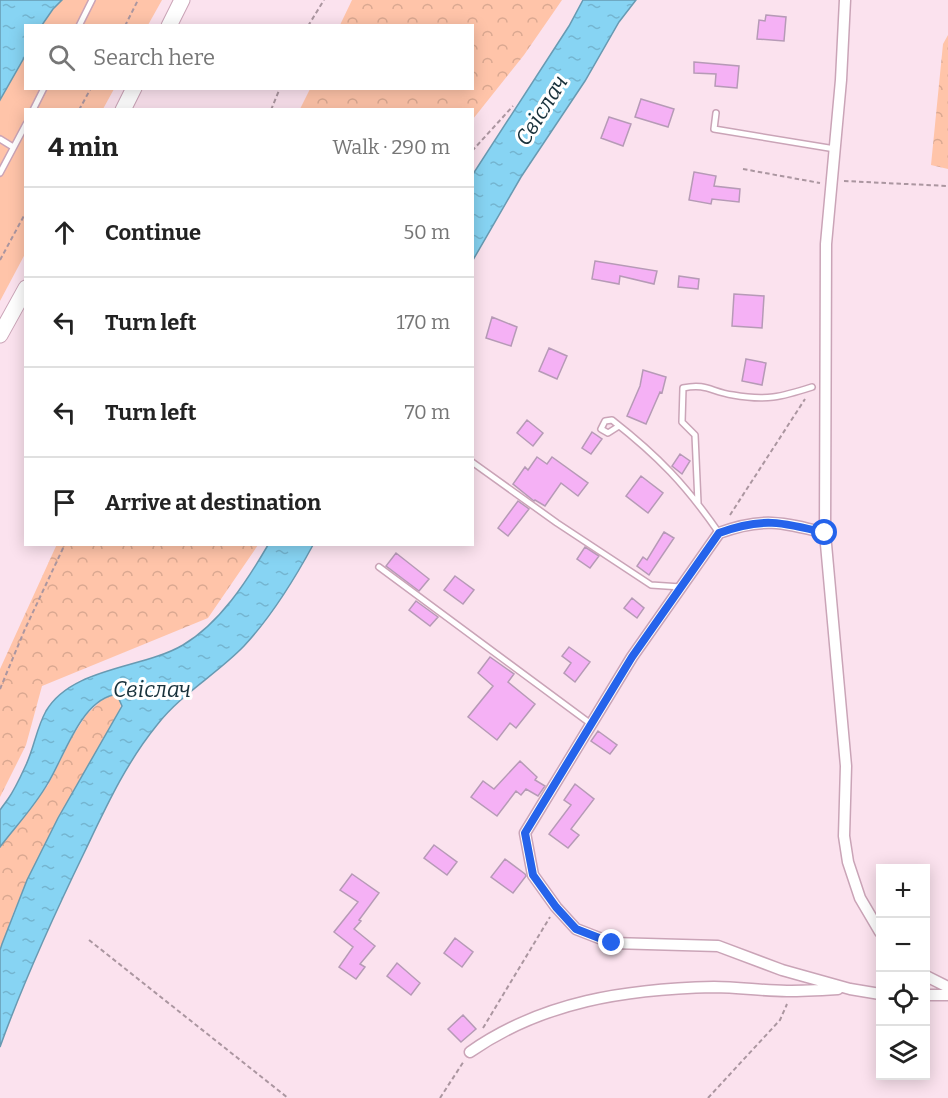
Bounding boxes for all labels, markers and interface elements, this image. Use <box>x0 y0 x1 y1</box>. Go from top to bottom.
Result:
search box <box>24 24 474 90</box>
icon: search <box>45 41 78 74</box>
text: Search here <box>93 44 215 71</box>
water label: Свіслач <box>509 70 573 150</box>
text: 4 min <box>48 132 118 163</box>
text: Walk · 290 m <box>332 135 450 159</box>
icon: ahead <box>48 216 81 249</box>
text: Continue <box>105 219 201 246</box>
text: 50 m <box>403 220 450 244</box>
icon: left <box>48 306 81 339</box>
text: Turn left <box>105 309 197 336</box>
text: 170 m <box>397 310 450 334</box>
icon: left <box>48 396 81 429</box>
text: Turn left <box>105 399 197 426</box>
text: 70 m <box>404 400 450 424</box>
icon: arrive <box>48 486 81 519</box>
text: Arrive at destination <box>105 489 321 516</box>
route start <box>811 519 837 545</box>
water label: Свіслач <box>113 676 191 703</box>
map controls <box>876 864 930 1080</box>
button: + <box>876 864 930 918</box>
button: − <box>876 918 930 972</box>
route end <box>598 929 624 955</box>
button: locate <box>876 972 930 1026</box>
button: layers <box>876 1026 930 1080</box>

